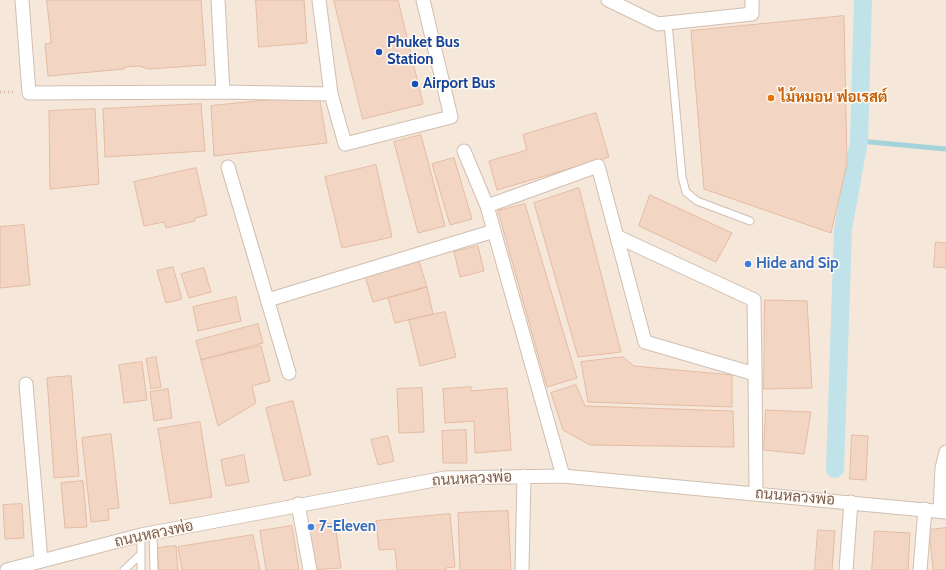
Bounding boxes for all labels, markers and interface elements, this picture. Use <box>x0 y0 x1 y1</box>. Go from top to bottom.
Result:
place label: Phuket Bus Station <box>387 34 459 69</box>
marker: Phuket Bus Station <box>374 47 384 57</box>
place label: Airport Bus <box>423 75 495 93</box>
marker: Airport Bus <box>410 79 420 89</box>
place label: ไม้หมอน ฟอเรสต์ <box>779 89 887 107</box>
marker: ไม้หมอน ฟอเรสต์ <box>766 93 776 103</box>
place label: Hide and Sip <box>756 255 839 273</box>
marker: Hide and Sip <box>743 259 753 269</box>
street label: ถนนหลวงพ่อ <box>432 468 512 490</box>
street label: ถนนหลวงพ่อ <box>754 485 836 509</box>
street label: ถนนหลวงพ่อ <box>113 517 195 551</box>
place label: 7-Eleven <box>319 518 376 536</box>
marker: 7-Eleven <box>306 522 316 532</box>

